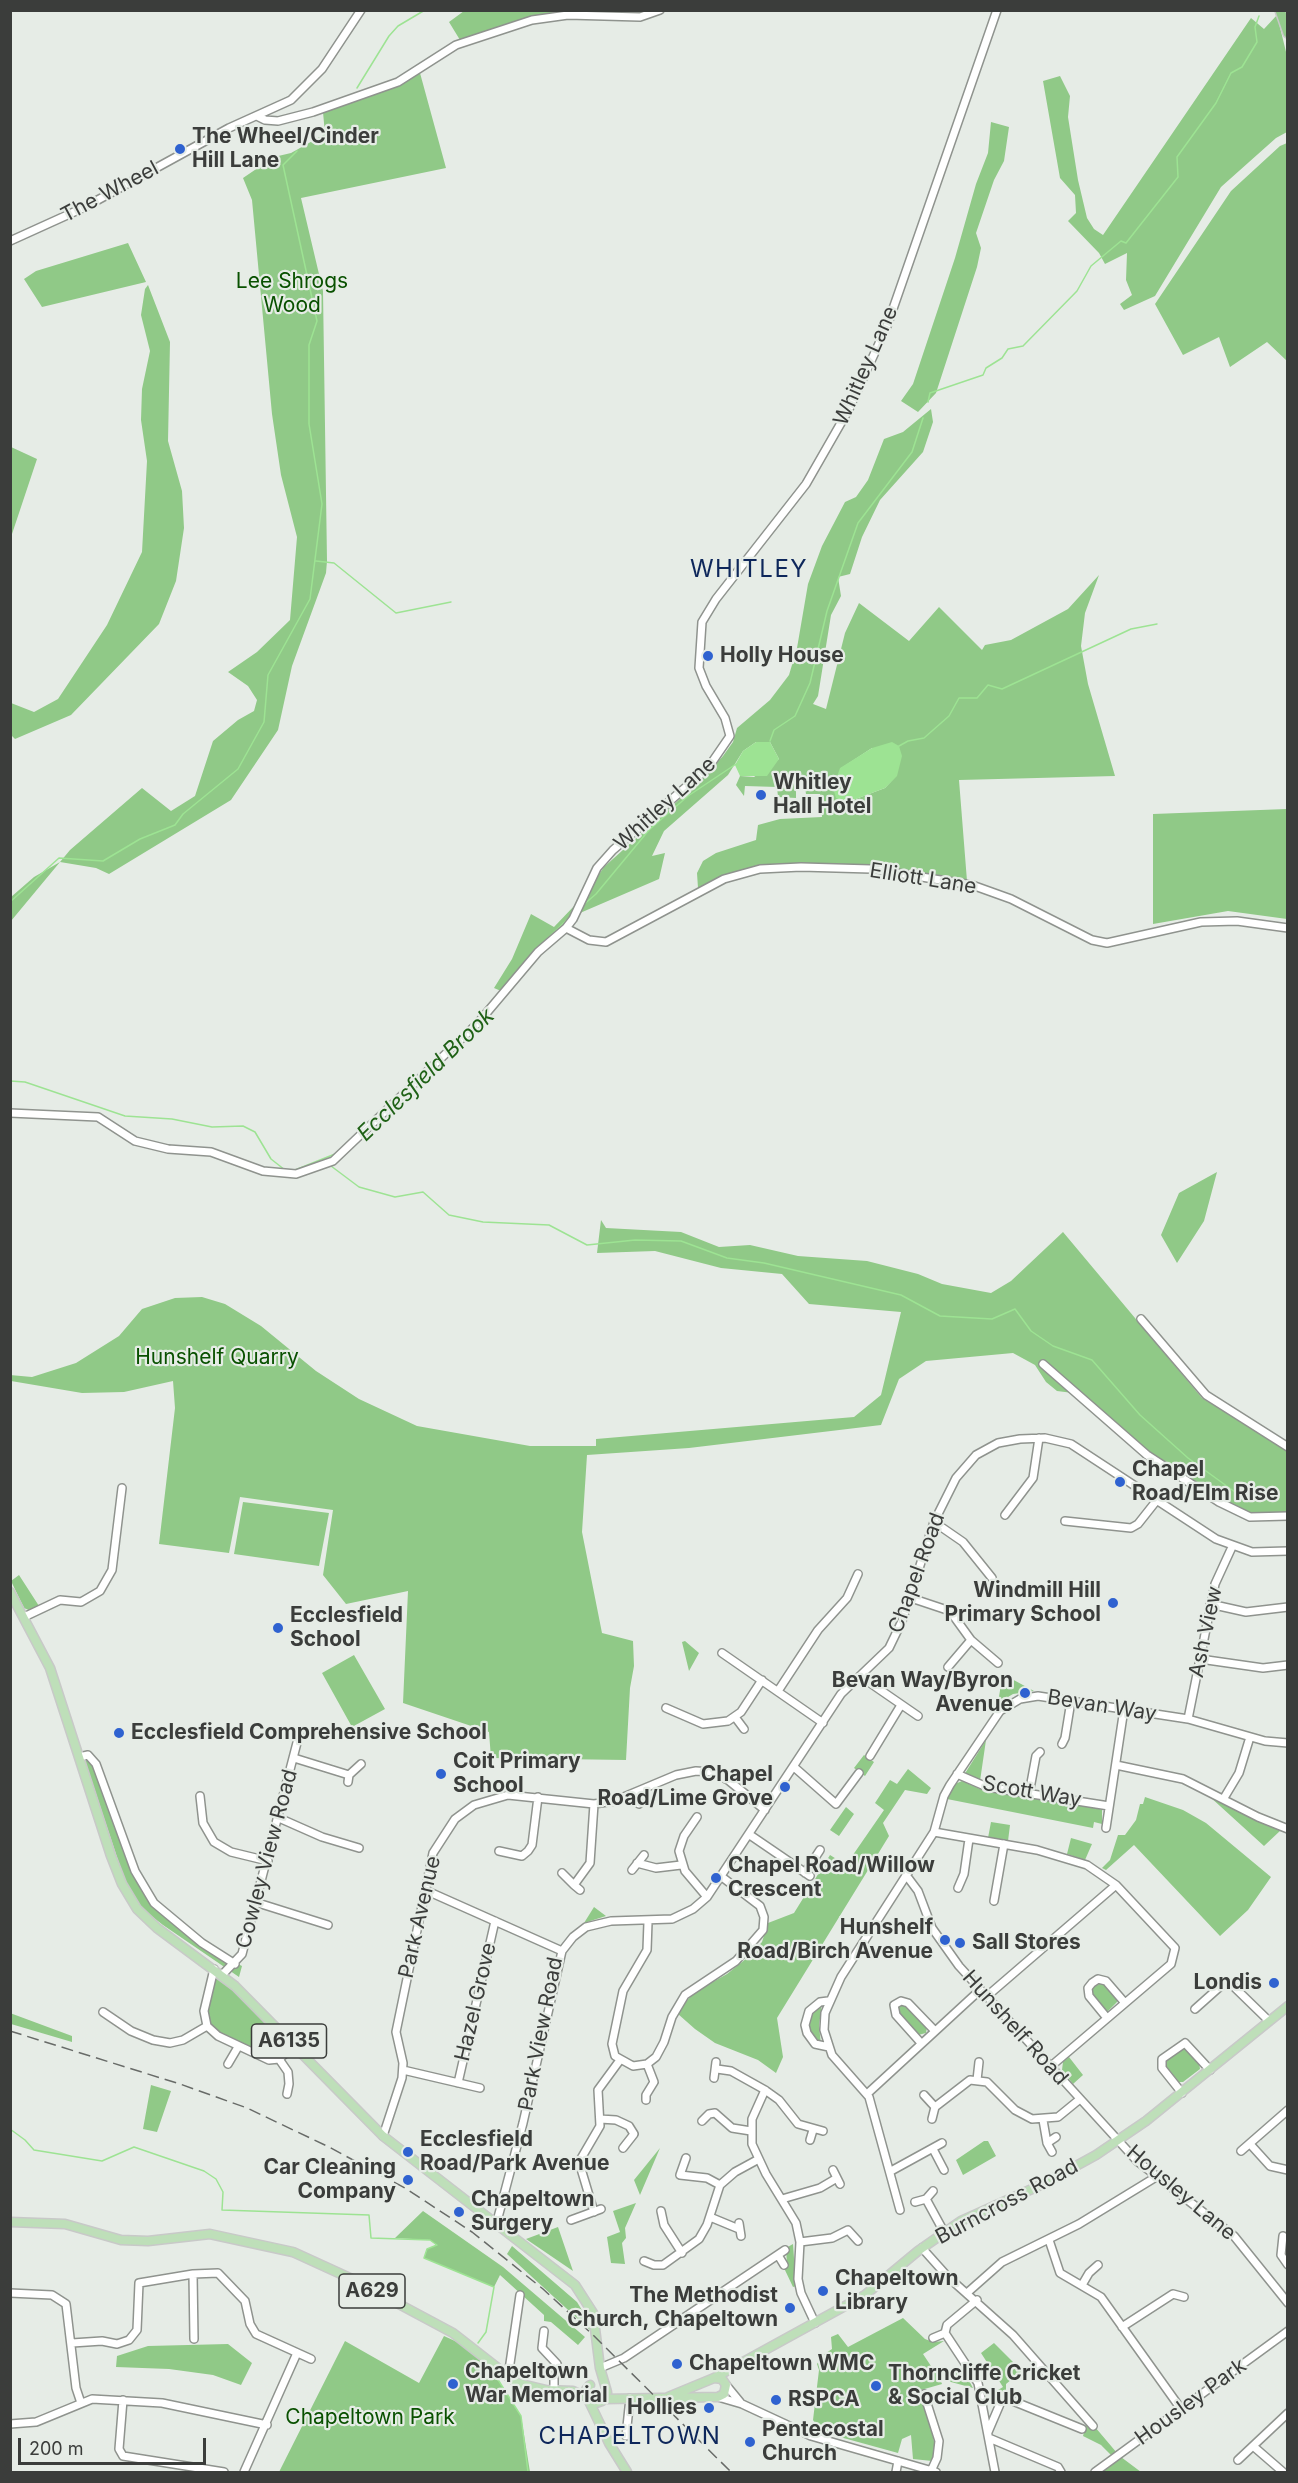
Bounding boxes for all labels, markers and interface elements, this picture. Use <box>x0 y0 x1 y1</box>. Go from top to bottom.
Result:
place label: The Wheel/Cinder Hill Lane <box>192 124 379 174</box>
marker: The Wheel/Cinder Hill Lane <box>173 142 187 156</box>
street label: The Wheel <box>57 156 163 228</box>
park label: Lee Shrogs Wood <box>236 269 348 319</box>
street label: Whitley Lane <box>828 302 904 430</box>
district label: WHITLEY <box>690 556 808 584</box>
place label: Holly House <box>720 643 844 669</box>
marker: Holly House <box>701 649 715 663</box>
street label: Whitley Lane <box>609 752 721 856</box>
place label: Whitley Hall Hotel <box>773 770 871 820</box>
marker: Whitley Hall Hotel <box>754 788 768 802</box>
street label: Elliott Lane <box>868 858 978 900</box>
water label: Ecclesfield Brook <box>352 1003 500 1147</box>
park label: Hunshelf Quarry <box>135 1345 299 1371</box>
place label: Chapel Road/Elm Rise <box>1132 1457 1279 1507</box>
marker: Chapel Road/Elm Rise <box>1113 1475 1127 1489</box>
street label: Chapel Road <box>884 1509 950 1637</box>
place label: Windmill Hill Primary School <box>945 1578 1101 1628</box>
street label: Ash View <box>1184 1584 1228 1680</box>
marker: Windmill Hill Primary School <box>1106 1596 1120 1610</box>
place label: Ecclesfield School <box>290 1603 403 1653</box>
marker: Ecclesfield School <box>271 1621 285 1635</box>
place label: Bevan Way/Byron Avenue <box>832 1668 1013 1718</box>
street label: Bevan Way <box>1046 1685 1158 1727</box>
marker: Bevan Way/Byron Avenue <box>1018 1686 1032 1700</box>
place label: Ecclesfield Comprehensive School <box>131 1720 487 1746</box>
marker: Ecclesfield Comprehensive School <box>112 1726 126 1740</box>
place label: Coit Primary School <box>453 1749 581 1799</box>
place label: Chapel Road/Lime Grove <box>598 1762 773 1812</box>
street label: Cowley View Road <box>231 1767 303 1951</box>
marker: Coit Primary School <box>434 1767 448 1781</box>
street label: Scott Way <box>981 1771 1083 1813</box>
marker: Chapel Road/Lime Grove <box>778 1780 792 1794</box>
street label: Park Avenue <box>394 1853 446 1981</box>
place label: Chapel Road/Willow Crescent <box>728 1853 935 1903</box>
marker: Chapel Road/Willow Crescent <box>709 1871 723 1885</box>
place label: Hunshelf Road/Birch Avenue <box>737 1915 933 1965</box>
place label: Sall Stores <box>972 1930 1081 1956</box>
marker: Hunshelf Road/Birch Avenue <box>938 1933 952 1947</box>
marker: Sall Stores <box>953 1936 967 1950</box>
street label: Hazel Grove <box>450 1940 502 2064</box>
street label: Park View Road <box>514 1955 568 2113</box>
street label: Hunshelf Road <box>957 1965 1073 2091</box>
place label: Londis <box>1193 1970 1262 1996</box>
marker: Londis <box>1267 1976 1281 1990</box>
road number: A6135 <box>252 2024 326 2058</box>
place label: Ecclesfield Road/Park Avenue <box>420 2127 609 2177</box>
street label: Housley Lane <box>1121 2140 1241 2246</box>
marker: Ecclesfield Road/Park Avenue <box>401 2145 415 2159</box>
street label: Burncross Road <box>931 2154 1083 2250</box>
place label: Car Cleaning Company <box>264 2155 396 2205</box>
marker: Car Cleaning Company <box>401 2173 415 2187</box>
place label: Chapeltown Surgery <box>471 2187 595 2237</box>
marker: Chapeltown Surgery <box>452 2205 466 2219</box>
place label: Chapeltown Library <box>835 2266 959 2316</box>
road number: A629 <box>339 2274 405 2308</box>
place label: The Methodist Church, Chapeltown <box>567 2283 778 2333</box>
marker: Chapeltown Library <box>816 2284 830 2298</box>
marker: The Methodist Church, Chapeltown <box>783 2301 797 2315</box>
place label: Chapeltown WMC <box>689 2351 874 2377</box>
street label: Housley Park <box>1130 2353 1252 2451</box>
marker: Chapeltown WMC <box>670 2357 684 2371</box>
place label: Chapeltown War Memorial <box>465 2359 608 2409</box>
place label: Thorncliffe Cricket & Social Club <box>888 2361 1081 2411</box>
marker: Chapeltown War Memorial <box>446 2377 460 2391</box>
marker: Thorncliffe Cricket & Social Club <box>869 2379 883 2393</box>
place label: RSPCA <box>788 2387 860 2413</box>
marker: RSPCA <box>769 2393 783 2407</box>
place label: Hollies <box>627 2395 697 2421</box>
marker: Hollies <box>702 2401 716 2415</box>
park label: Chapeltown Park <box>285 2405 455 2431</box>
place label: Pentecostal Church <box>762 2417 884 2467</box>
district label: CHAPELTOWN <box>539 2423 721 2451</box>
scale bar <box>21 2426 208 2464</box>
marker: Pentecostal Church <box>743 2435 757 2449</box>
text: 200 m <box>29 2438 84 2459</box>

